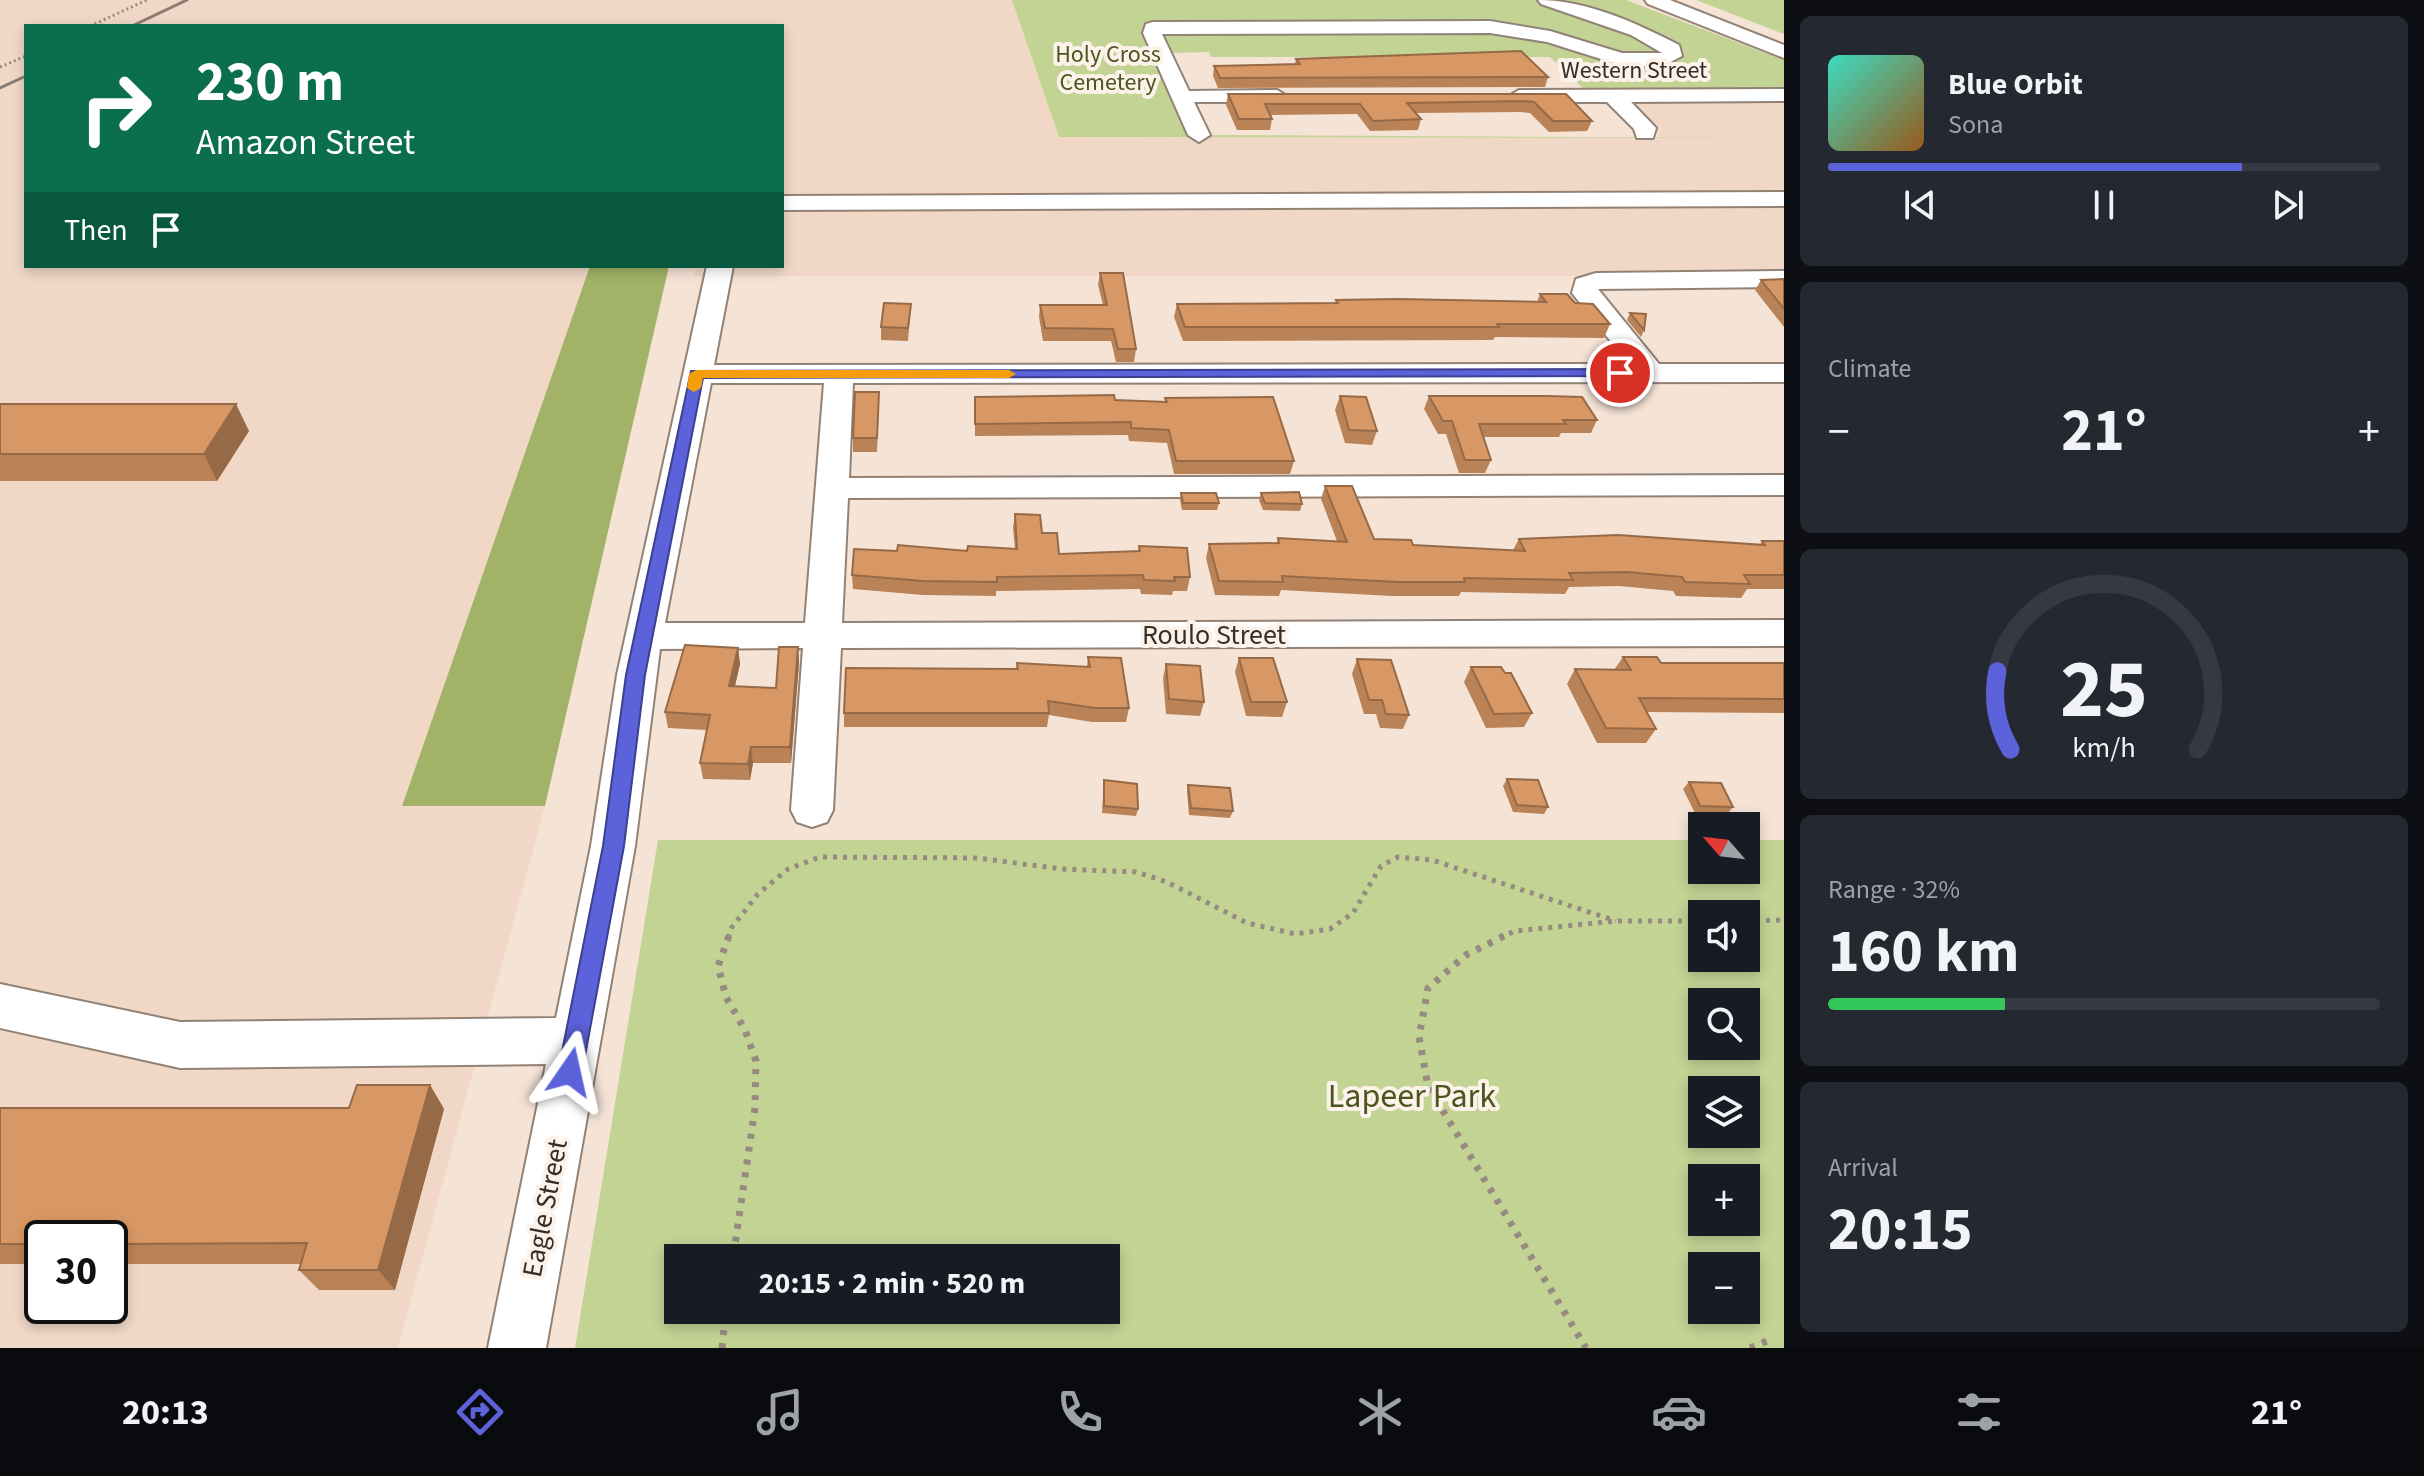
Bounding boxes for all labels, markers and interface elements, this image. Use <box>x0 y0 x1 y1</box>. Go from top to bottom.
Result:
park label: Holy Cross Cemetery <box>1055 37 1161 100</box>
text: 230 m <box>196 43 344 122</box>
street label: Western Street <box>1561 53 1707 88</box>
icon: right <box>64 56 168 160</box>
text: Blue Orbit <box>1948 63 2083 106</box>
text: Sona <box>1948 106 2003 143</box>
text: Amazon Street <box>196 117 415 168</box>
icon: previous <box>1898 183 1942 227</box>
icon: pause <box>2082 183 2126 227</box>
icon: next <box>2266 183 2310 227</box>
icon: arrive <box>144 208 188 252</box>
text: Then <box>64 209 128 252</box>
pin <box>1586 339 1654 407</box>
text: Climate <box>1828 350 1912 387</box>
icon: arrive <box>1598 351 1642 395</box>
text: 21° <box>2061 389 2147 474</box>
text: − <box>1828 401 1850 464</box>
text: + <box>2358 401 2380 464</box>
street label: Roulo Street <box>1142 615 1287 655</box>
text: 25 <box>2060 631 2148 749</box>
text: km/h <box>2072 728 2136 768</box>
north arrow <box>1688 812 1760 884</box>
map controls <box>1688 812 1760 1324</box>
text: Range · 32% <box>1828 871 1960 908</box>
button: sound <box>1688 900 1760 972</box>
text: 160 km <box>1828 910 2019 995</box>
button: search <box>1688 988 1760 1060</box>
position arrow <box>528 1030 612 1114</box>
park label: Lapeer Park <box>1328 1072 1496 1121</box>
button: layers <box>1688 1076 1760 1148</box>
street label: Eagle Street <box>512 1135 578 1281</box>
text: Arrival <box>1828 1149 1898 1186</box>
button: + <box>1688 1164 1760 1236</box>
text: 20:15 <box>1828 1188 1973 1273</box>
speed limit sign: 30 <box>24 1220 128 1324</box>
button: − <box>1688 1252 1760 1324</box>
text: 20:15 · 2 min · 520 m <box>759 1262 1025 1305</box>
icon: directions <box>452 1384 508 1440</box>
icon: music <box>752 1384 808 1440</box>
icon: phone <box>1052 1384 1108 1440</box>
icon: climate <box>1352 1384 1408 1440</box>
icon: car <box>1651 1384 1707 1440</box>
icon: filters <box>1951 1384 2007 1440</box>
text: 20:13 <box>122 1387 209 1438</box>
text: 21° <box>2251 1387 2302 1438</box>

